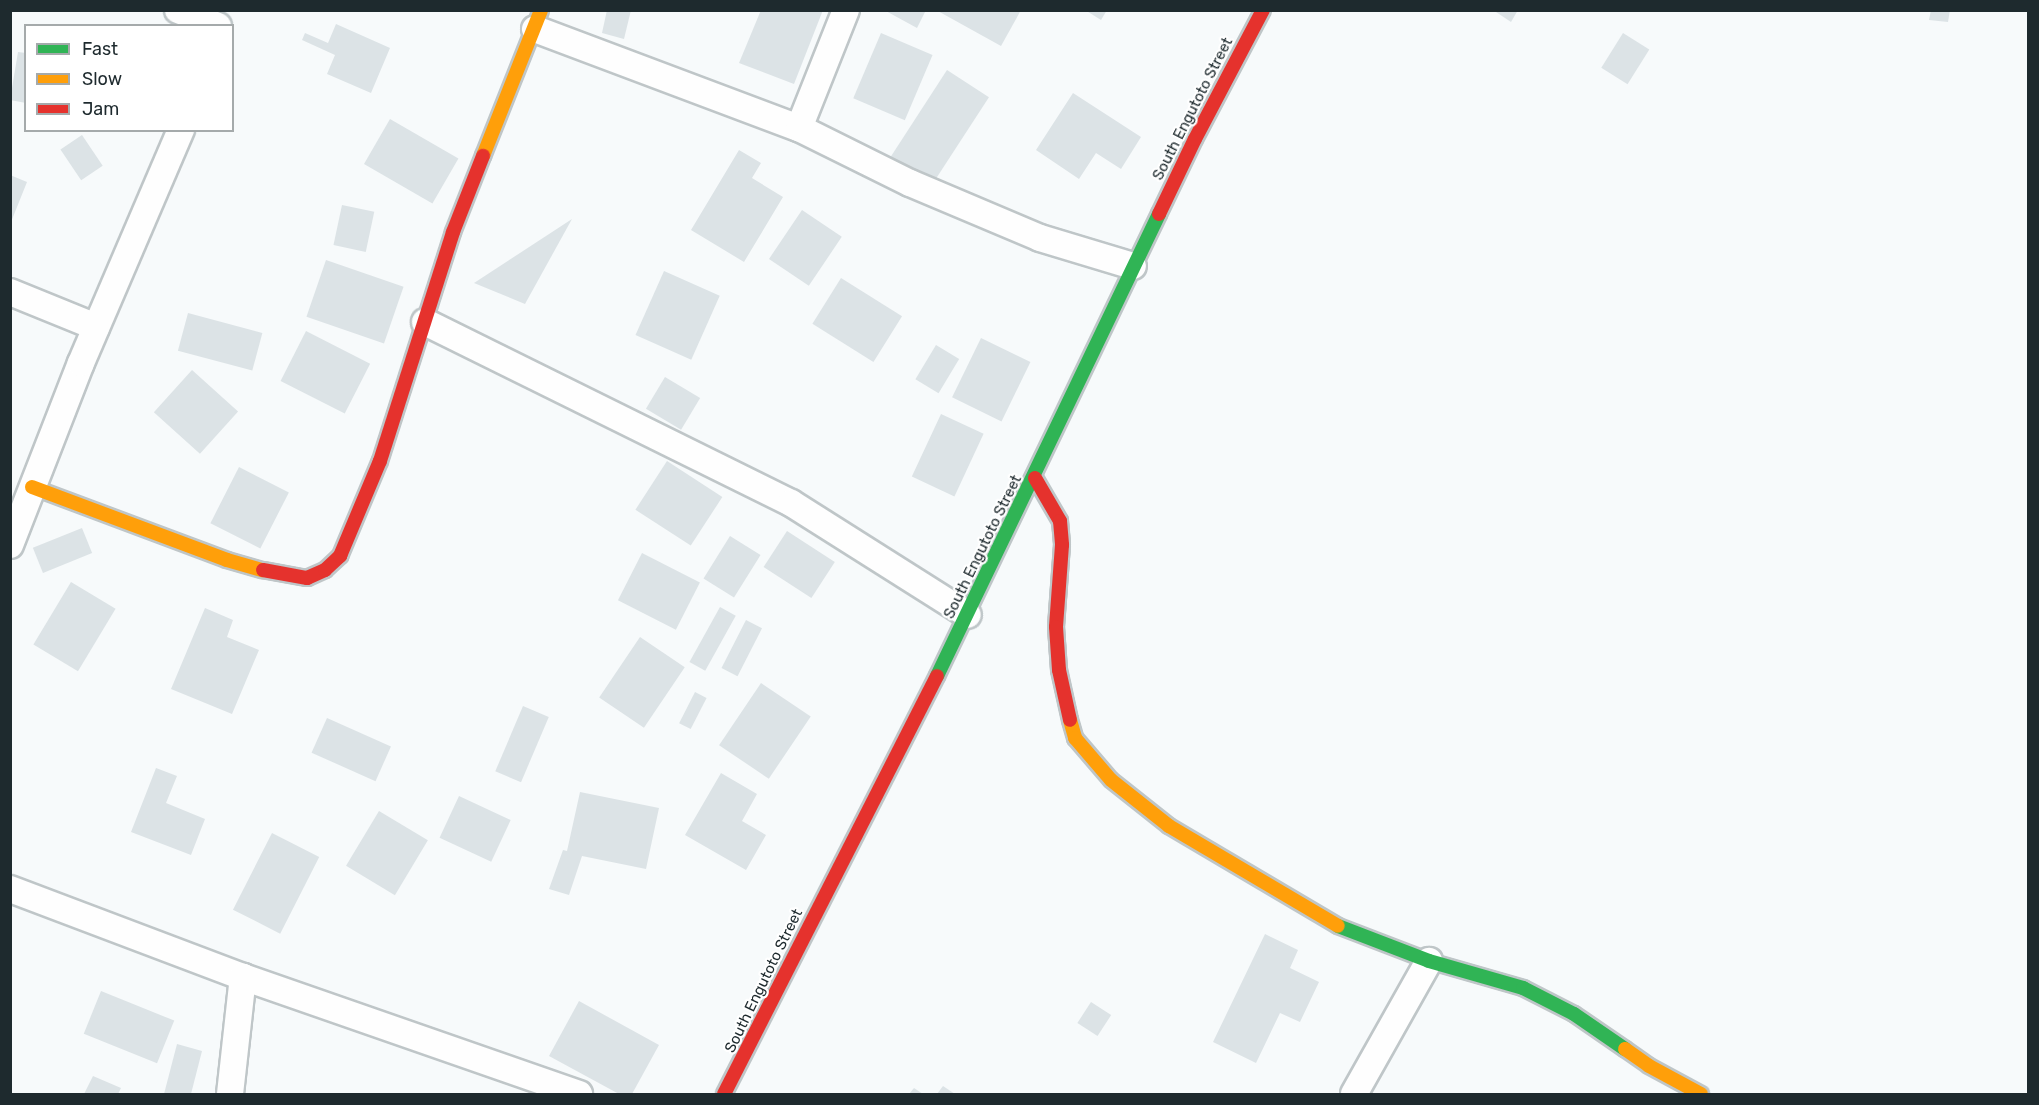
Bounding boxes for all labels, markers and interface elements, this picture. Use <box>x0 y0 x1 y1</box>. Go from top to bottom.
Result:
legend <box>24 24 234 132</box>
street label: South Engutoto Street <box>1149 35 1237 183</box>
text: Fast <box>82 38 118 60</box>
text: Slow <box>82 68 122 90</box>
text: Jam <box>82 98 119 120</box>
street label: South Engutoto Street <box>940 472 1026 622</box>
street label: South Engutoto Street <box>721 906 807 1056</box>

